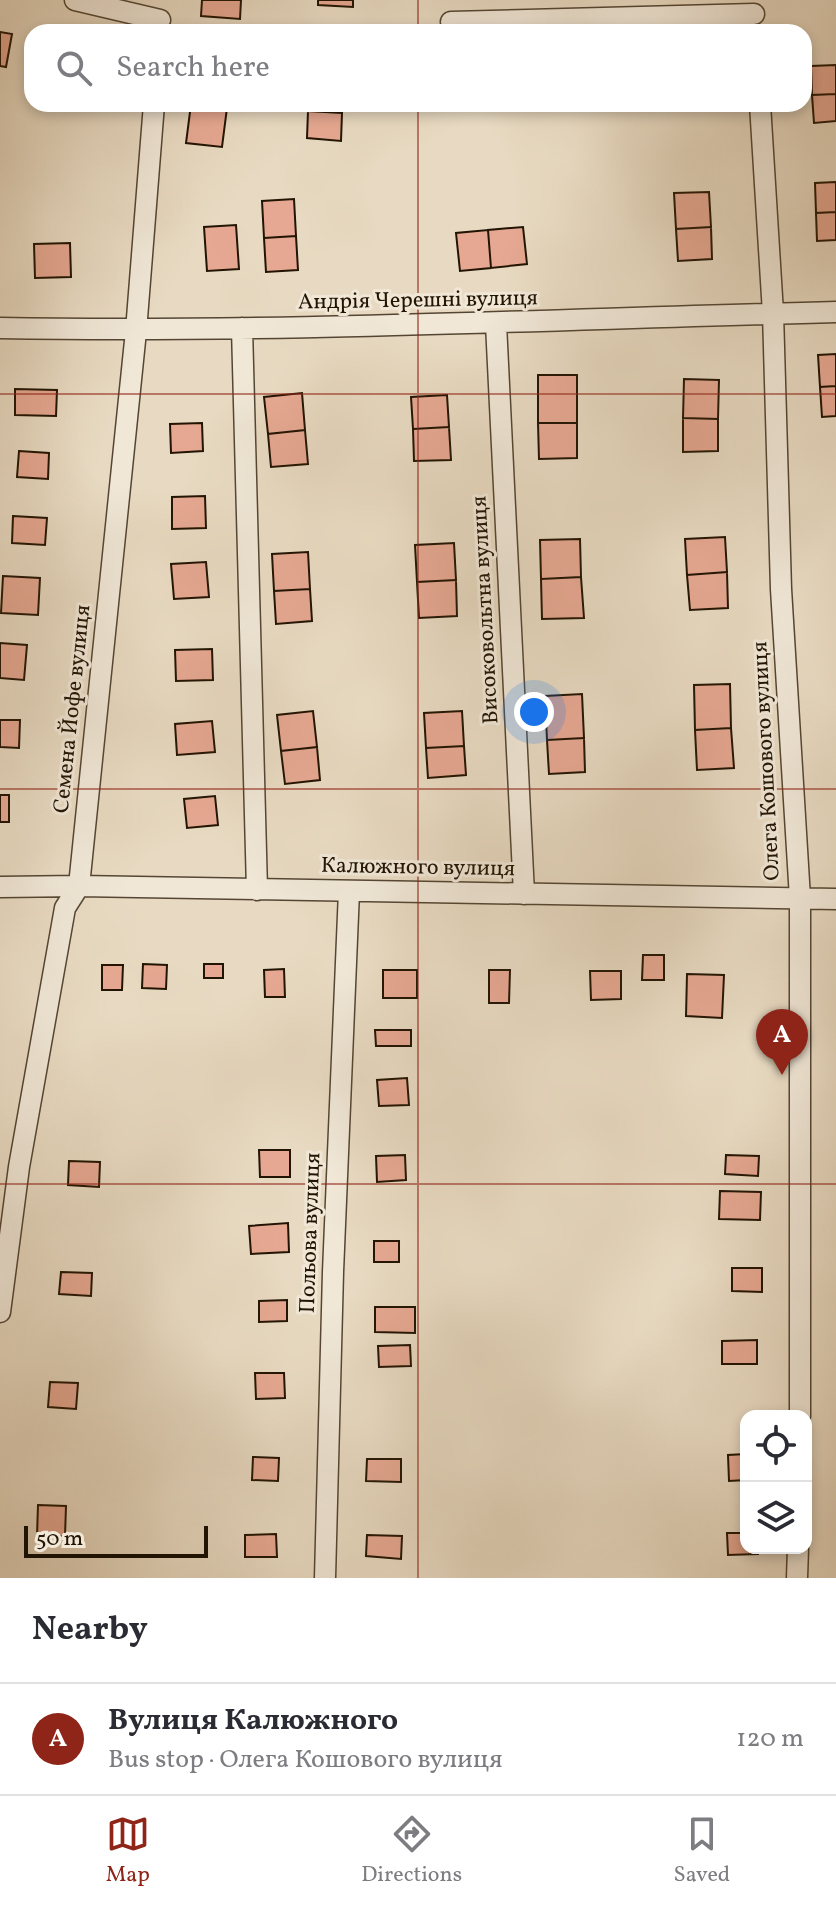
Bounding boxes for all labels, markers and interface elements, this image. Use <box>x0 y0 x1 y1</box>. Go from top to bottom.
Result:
search box <box>24 24 812 112</box>
icon: search <box>52 46 96 90</box>
text: Search here <box>116 47 270 89</box>
street label: Андрія Черешні вулиця <box>298 283 538 319</box>
street label: Високовольтна вулиця <box>465 495 507 725</box>
street label: Семена Йофе вулиця <box>47 603 99 815</box>
street label: Олега Кошового вулиця <box>745 641 789 881</box>
your location <box>514 692 554 732</box>
street label: Калюжного вулиця <box>321 851 515 885</box>
pin: A <box>756 1009 808 1075</box>
street label: Польова вулиця <box>293 1152 329 1314</box>
map controls <box>740 1410 812 1554</box>
button: locate <box>740 1410 812 1482</box>
button: layers <box>740 1482 812 1554</box>
scale bar <box>24 1522 208 1558</box>
text: 50 m <box>36 1524 83 1555</box>
text: Nearby <box>32 1607 148 1654</box>
text: Вулиця Калюжного <box>108 1700 398 1742</box>
text: A <box>49 1721 67 1757</box>
text: 120 m <box>736 1721 804 1757</box>
text: Bus stop · Олега Кошового вулиця <box>108 1742 503 1778</box>
tab: Map <box>106 1812 150 1891</box>
tab: Directions <box>361 1812 462 1891</box>
tab: Saved <box>674 1812 730 1891</box>

